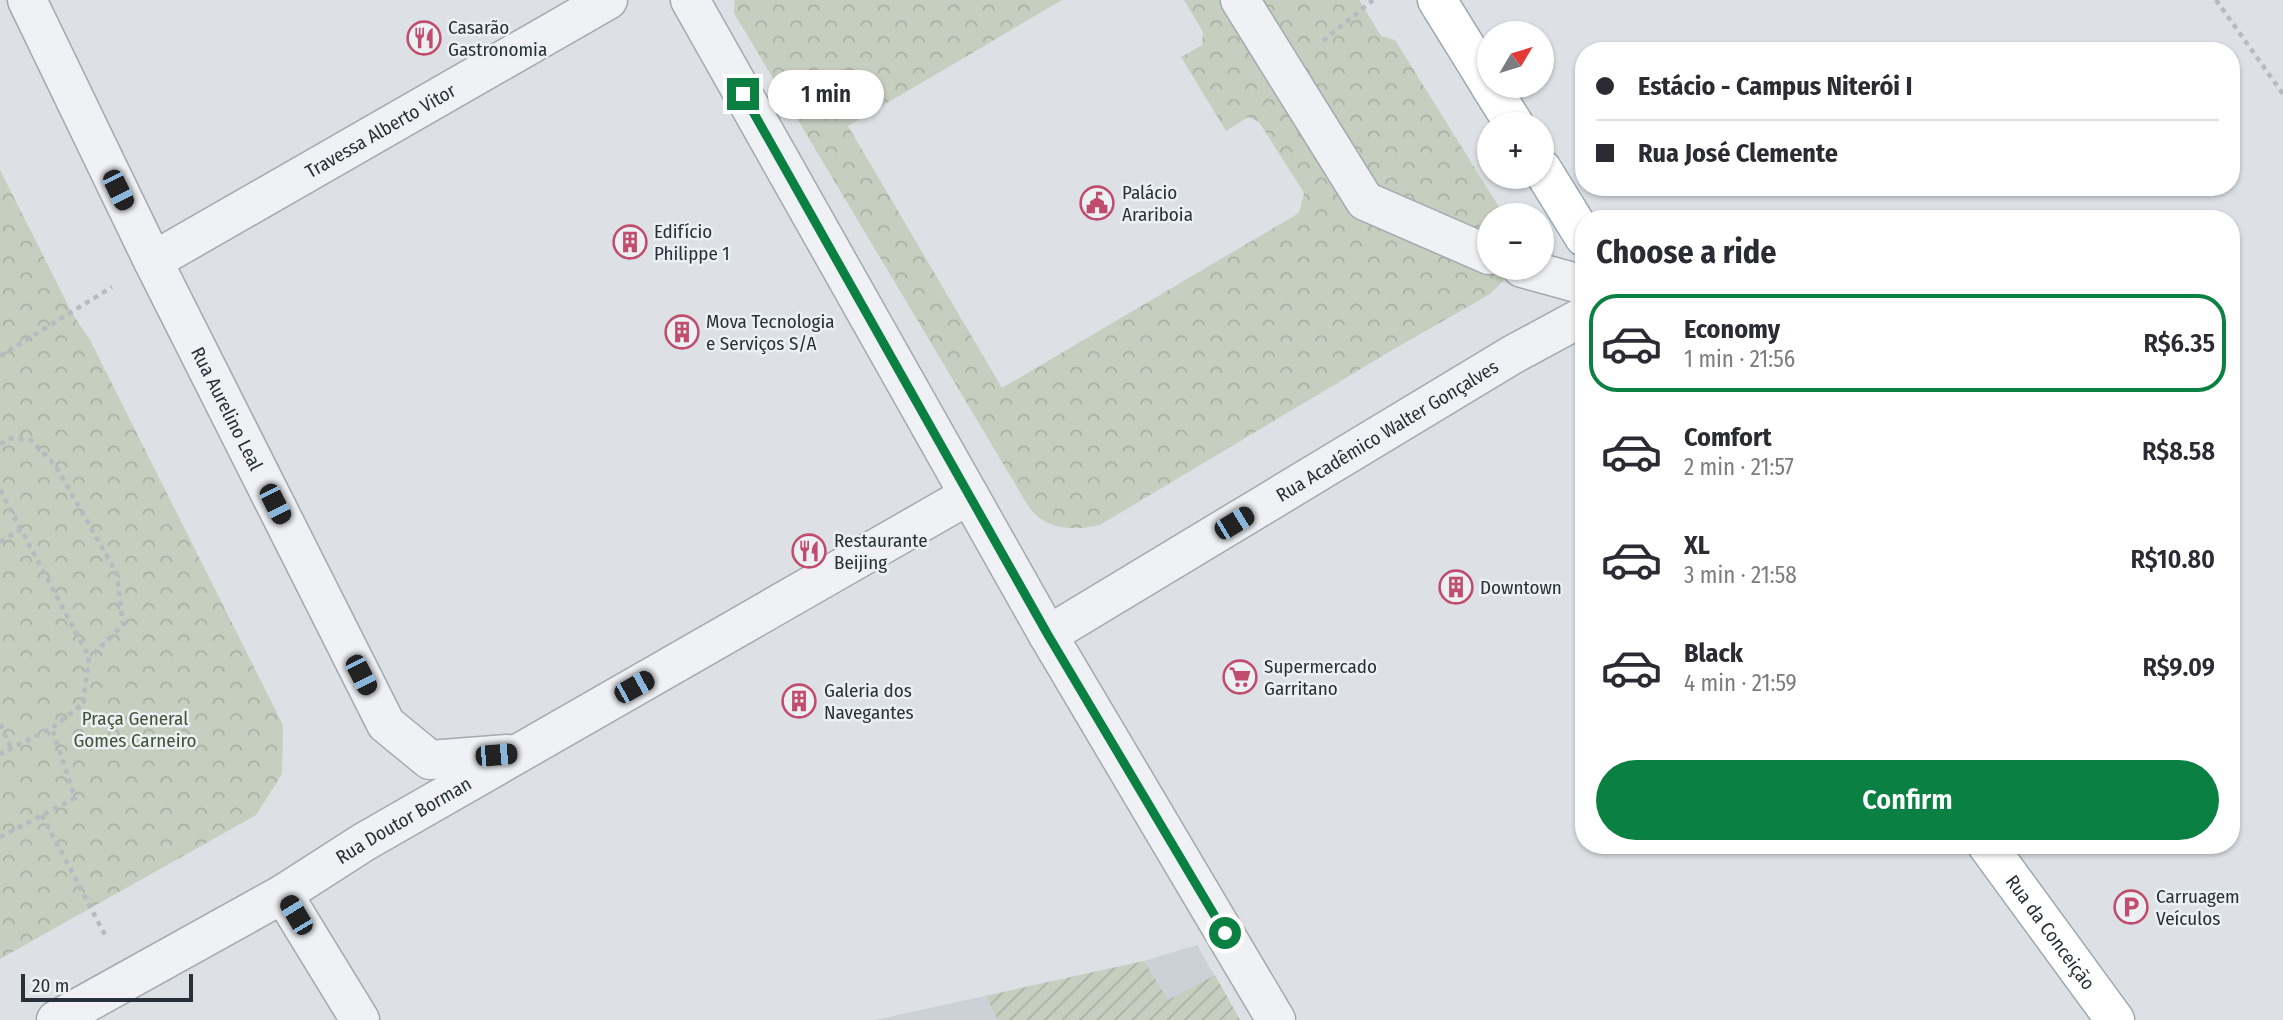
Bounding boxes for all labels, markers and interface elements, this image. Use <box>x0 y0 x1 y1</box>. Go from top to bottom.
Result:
place label: Casarão Gastronomia <box>448 16 547 61</box>
restaurant icon: Casarão Gastronomia <box>405 19 443 57</box>
north arrow <box>1477 21 1554 98</box>
map controls <box>1477 21 1554 280</box>
callout: 1 min <box>768 70 883 119</box>
text: Estácio - Campus Niterói I <box>1638 71 1912 102</box>
route end <box>727 78 759 110</box>
street label: Travessa Alberto Vitor <box>301 79 460 183</box>
text: 1 min <box>801 80 851 108</box>
button: + <box>1477 112 1554 189</box>
text: Rua José Clemente <box>1638 138 1838 169</box>
car <box>100 167 137 213</box>
place label: Palácio Arariboia <box>1122 181 1193 226</box>
public building icon: Palácio Arariboia <box>1078 184 1116 222</box>
button: − <box>1477 203 1554 280</box>
place label: Edifício Philippe 1 <box>654 220 730 265</box>
building icon: Edifício Philippe 1 <box>611 223 649 261</box>
text: Choose a ride <box>1596 233 1777 271</box>
place label: Mova Tecnologia e Serviços S/A <box>706 310 835 355</box>
icon: car <box>1600 312 1663 375</box>
building icon: Mova Tecnologia e Serviços S/A <box>663 313 701 351</box>
text: Economy <box>1684 314 1780 345</box>
text: R$6.35 <box>2143 328 2215 359</box>
street label: Rua Aurelino Leal <box>186 343 267 474</box>
text: 1 min · 21:56 <box>1684 345 1795 373</box>
street label: Rua Acadêmico Walter Gonçalves <box>1272 355 1503 507</box>
icon: car <box>1600 420 1663 483</box>
text: Comfort <box>1684 422 1772 453</box>
text: R$8.58 <box>2142 436 2215 467</box>
text: 2 min · 21:57 <box>1684 453 1794 481</box>
car <box>257 481 294 527</box>
car <box>1211 503 1258 543</box>
icon: car <box>1600 528 1663 591</box>
place label: Restaurante Beijing <box>834 529 928 574</box>
text: XL <box>1684 530 1710 561</box>
restaurant icon: Restaurante Beijing <box>790 532 828 570</box>
text: R$10.80 <box>2130 544 2215 575</box>
text: 3 min · 21:58 <box>1684 561 1797 589</box>
building icon: Downtown <box>1437 568 1475 606</box>
place label: Downtown <box>1480 576 1562 599</box>
icon: car <box>1600 636 1663 699</box>
text: Black <box>1684 638 1743 669</box>
car <box>343 652 380 698</box>
text: R$9.09 <box>2142 652 2215 683</box>
place label: Supermercado Garritano <box>1264 655 1377 700</box>
supermarket icon: Supermercado Garritano <box>1221 658 1259 696</box>
car <box>611 668 658 706</box>
text: 4 min · 21:59 <box>1684 669 1797 697</box>
place label: Galeria dos Navegantes <box>824 679 914 724</box>
building icon: Galeria dos Navegantes <box>780 682 818 720</box>
park label: Praça General Gomes Carneiro <box>73 707 197 752</box>
car <box>475 743 518 767</box>
button: Confirm <box>1596 760 2219 840</box>
street label: Rua Doutor Borman <box>332 772 476 869</box>
street label: Rua da Conceição <box>2001 871 2100 994</box>
place label: Carruagem Veículos <box>2156 885 2240 930</box>
parking icon: Carruagem Veículos <box>2112 888 2150 926</box>
car <box>277 892 316 938</box>
route start <box>1209 917 1241 949</box>
scale bar <box>21 971 192 1003</box>
text: 20 m <box>32 974 69 997</box>

